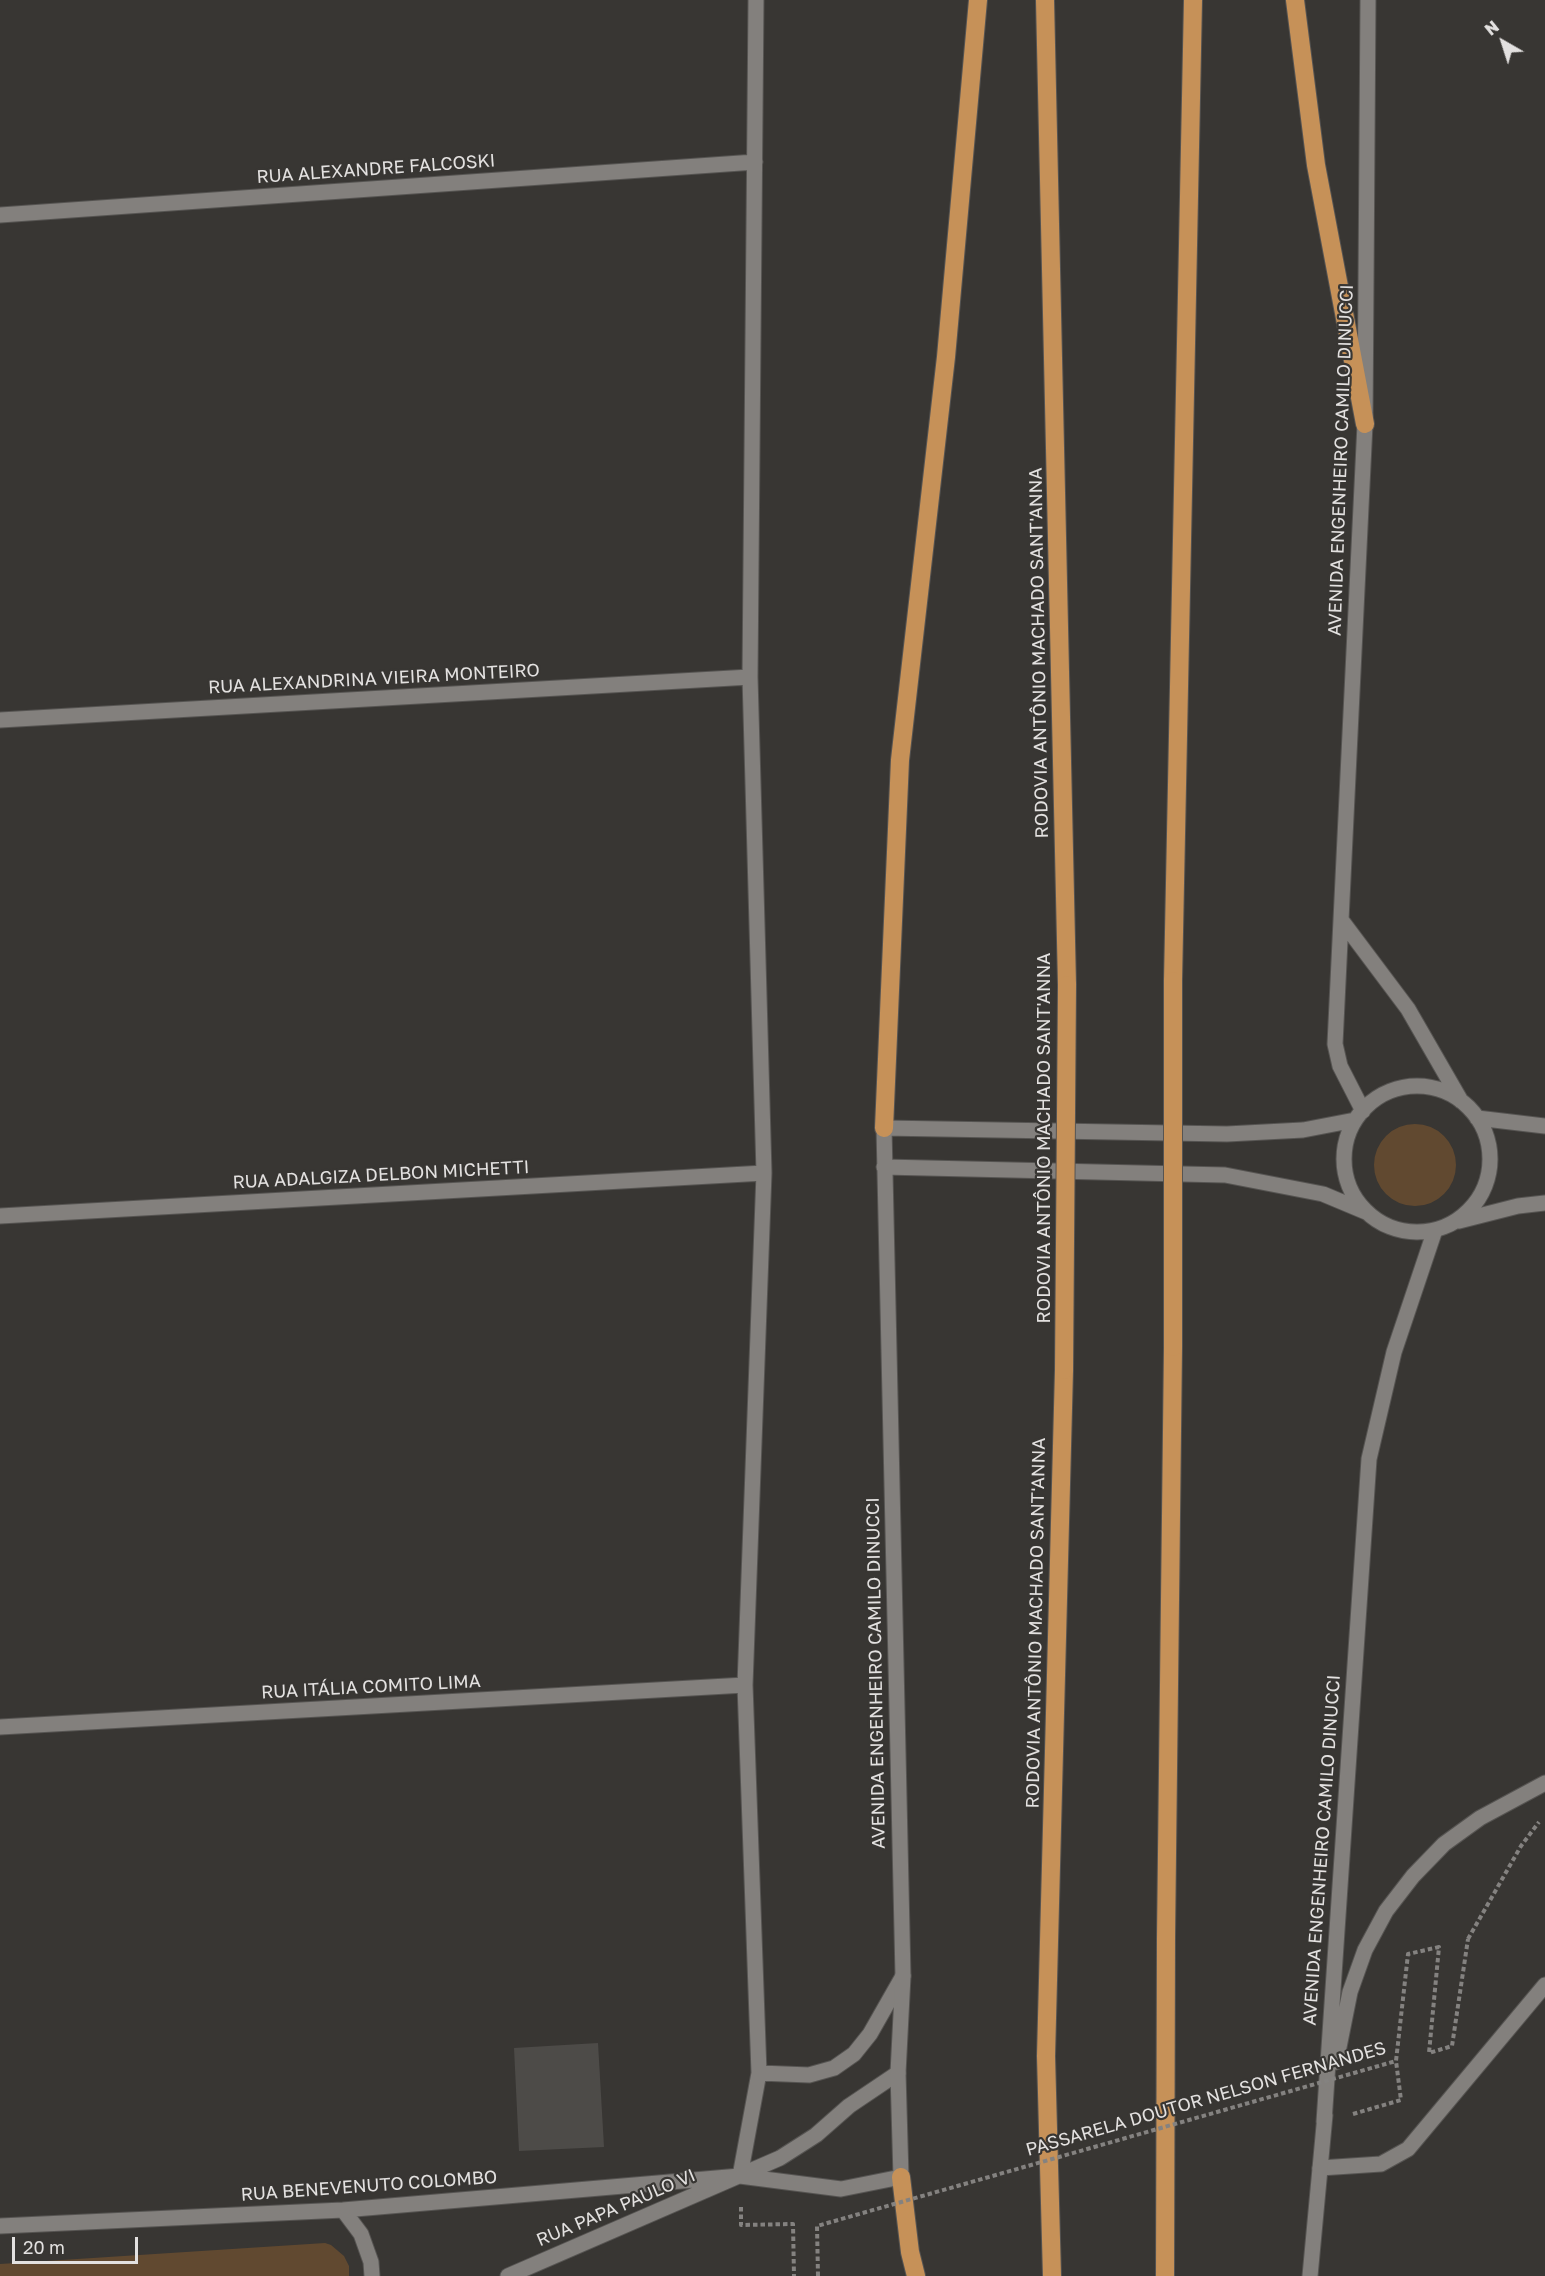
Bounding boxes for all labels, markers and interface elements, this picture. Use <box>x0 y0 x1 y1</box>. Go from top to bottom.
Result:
north arrow <box>1473 12 1533 72</box>
text: N <box>1481 16 1503 40</box>
street label: RUA ALEXANDRE FALCOSKI <box>256 150 496 188</box>
street label: AVENIDA ENGENHEIRO CAMILO DINUCCI <box>1324 284 1358 636</box>
street label: RODOVIA ANTÔNIO MACHADO SANT'ANNA <box>1025 467 1053 839</box>
street label: RUA ALEXANDRINA VIEIRA MONTEIRO <box>208 660 540 698</box>
street label: RODOVIA ANTÔNIO MACHADO SANT'ANNA <box>1033 953 1055 1323</box>
street label: RUA ADALGIZA DELBON MICHETTI <box>232 1156 530 1194</box>
street label: RODOVIA ANTÔNIO MACHADO SANT'ANNA <box>1022 1437 1050 1809</box>
street label: AVENIDA ENGENHEIRO CAMILO DINUCCI <box>862 1497 890 1849</box>
street label: RUA ITÁLIA COMITO LIMA <box>261 1670 481 1704</box>
street label: AVENIDA ENGENHEIRO CAMILO DINUCCI <box>1299 1674 1345 2026</box>
street label: PASSARELA DOUTOR NELSON FERNANDES <box>1023 2037 1389 2161</box>
street label: RUA PAPA PAULO VI <box>533 2165 699 2251</box>
street label: RUA BENEVENUTO COLOMBO <box>240 2166 498 2206</box>
scale bar <box>15 2225 141 2263</box>
text: 20 m <box>23 2236 65 2258</box>

